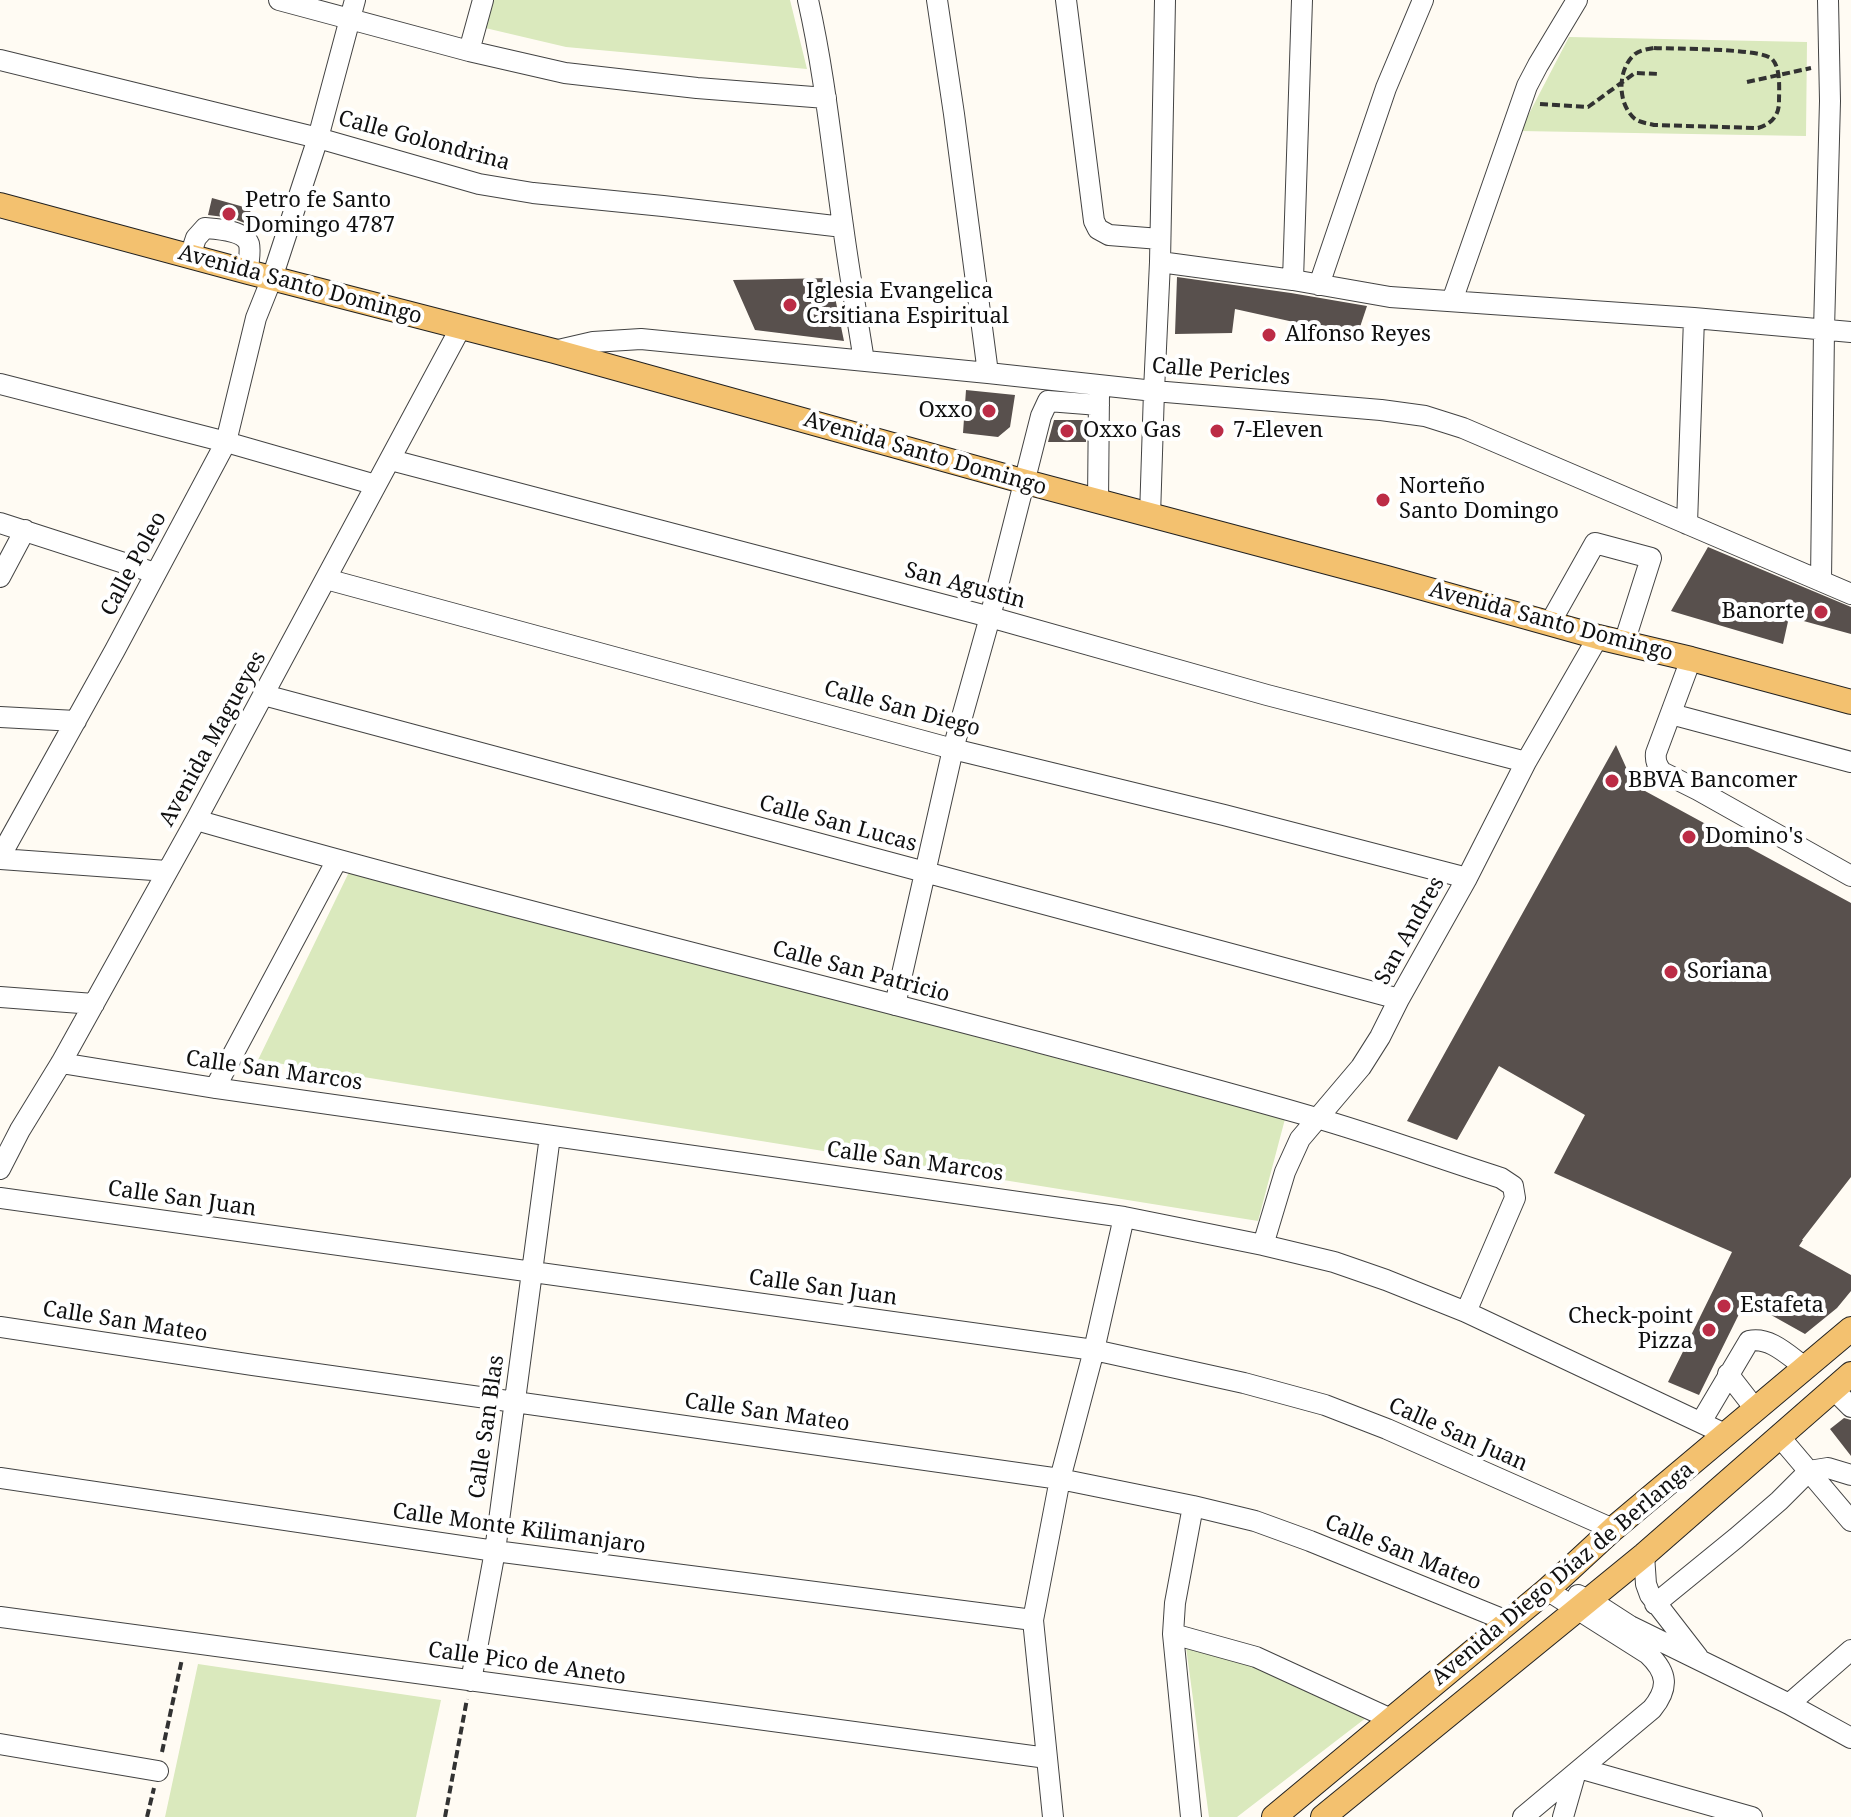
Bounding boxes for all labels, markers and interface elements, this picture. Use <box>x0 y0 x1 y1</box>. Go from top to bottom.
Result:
street label: Calle Golondrina <box>335 105 513 177</box>
place label: Petro fe Santo Domingo 4787 <box>245 188 395 240</box>
marker: Petro fe Santo Domingo 4787 <box>220 205 238 223</box>
street label: Avenida Santo Domingo <box>175 240 425 330</box>
place label: Iglesia Evangelica Crsitiana Espiritual <box>806 279 1009 330</box>
marker: Iglesia Evangelica Crsitiana Espiritual <box>781 296 799 314</box>
place label: Alfonso Reyes <box>1285 322 1431 348</box>
marker: Alfonso Reyes <box>1260 326 1278 344</box>
street label: Calle Pericles <box>1151 353 1291 391</box>
place label: Oxxo <box>919 398 973 424</box>
marker: Oxxo <box>980 402 998 420</box>
street label: Avenida Santo Domingo <box>800 407 1050 501</box>
place label: Oxxo Gas <box>1083 418 1181 444</box>
place label: 7-Eleven <box>1233 418 1323 444</box>
marker: Oxxo Gas <box>1058 422 1076 440</box>
marker: 7-Eleven <box>1208 422 1226 440</box>
place label: Norteño Santo Domingo <box>1399 474 1559 526</box>
marker: Norteño Santo Domingo <box>1374 491 1392 509</box>
street label: Calle Poleo <box>96 507 172 621</box>
street label: San Agustin <box>902 557 1028 615</box>
street label: Avenida Santo Domingo <box>1426 577 1676 667</box>
place label: Banorte <box>1721 599 1805 625</box>
marker: Banorte <box>1812 603 1830 621</box>
street label: Avenida Magueyes <box>154 647 272 831</box>
street label: Calle San Diego <box>821 675 983 743</box>
place label: BBVA Bancomer <box>1628 768 1798 794</box>
marker: BBVA Bancomer <box>1603 772 1621 790</box>
street label: Calle San Lucas <box>756 790 920 858</box>
place label: Domino's <box>1705 824 1803 850</box>
marker: Domino's <box>1680 828 1698 846</box>
street label: San Andres <box>1369 872 1451 990</box>
street label: Calle San Patricio <box>769 936 953 1008</box>
place label: Soriana <box>1687 959 1768 985</box>
marker: Soriana <box>1662 963 1680 981</box>
street label: Calle San Marcos <box>184 1046 364 1096</box>
street label: Calle San Marcos <box>825 1137 1005 1187</box>
street label: Calle San Juan <box>106 1176 258 1222</box>
street label: Calle San Juan <box>747 1265 899 1311</box>
place label: Estafeta <box>1740 1293 1824 1319</box>
street label: Calle San Mateo <box>41 1296 209 1348</box>
marker: Estafeta <box>1715 1297 1733 1315</box>
place label: Check-point Pizza <box>1568 1304 1693 1356</box>
marker: Check-point Pizza <box>1700 1321 1718 1339</box>
street label: Calle San Blas <box>464 1353 510 1501</box>
street label: Calle San Mateo <box>683 1388 851 1438</box>
street label: Calle San Juan <box>1384 1392 1532 1478</box>
street label: Avenida Diego Díaz de Berlanga <box>1427 1457 1699 1691</box>
street label: Calle Monte Kilimanjaro <box>391 1498 647 1560</box>
street label: Calle San Mateo <box>1321 1510 1485 1596</box>
street label: Calle Pico de Aneto <box>426 1637 628 1691</box>

